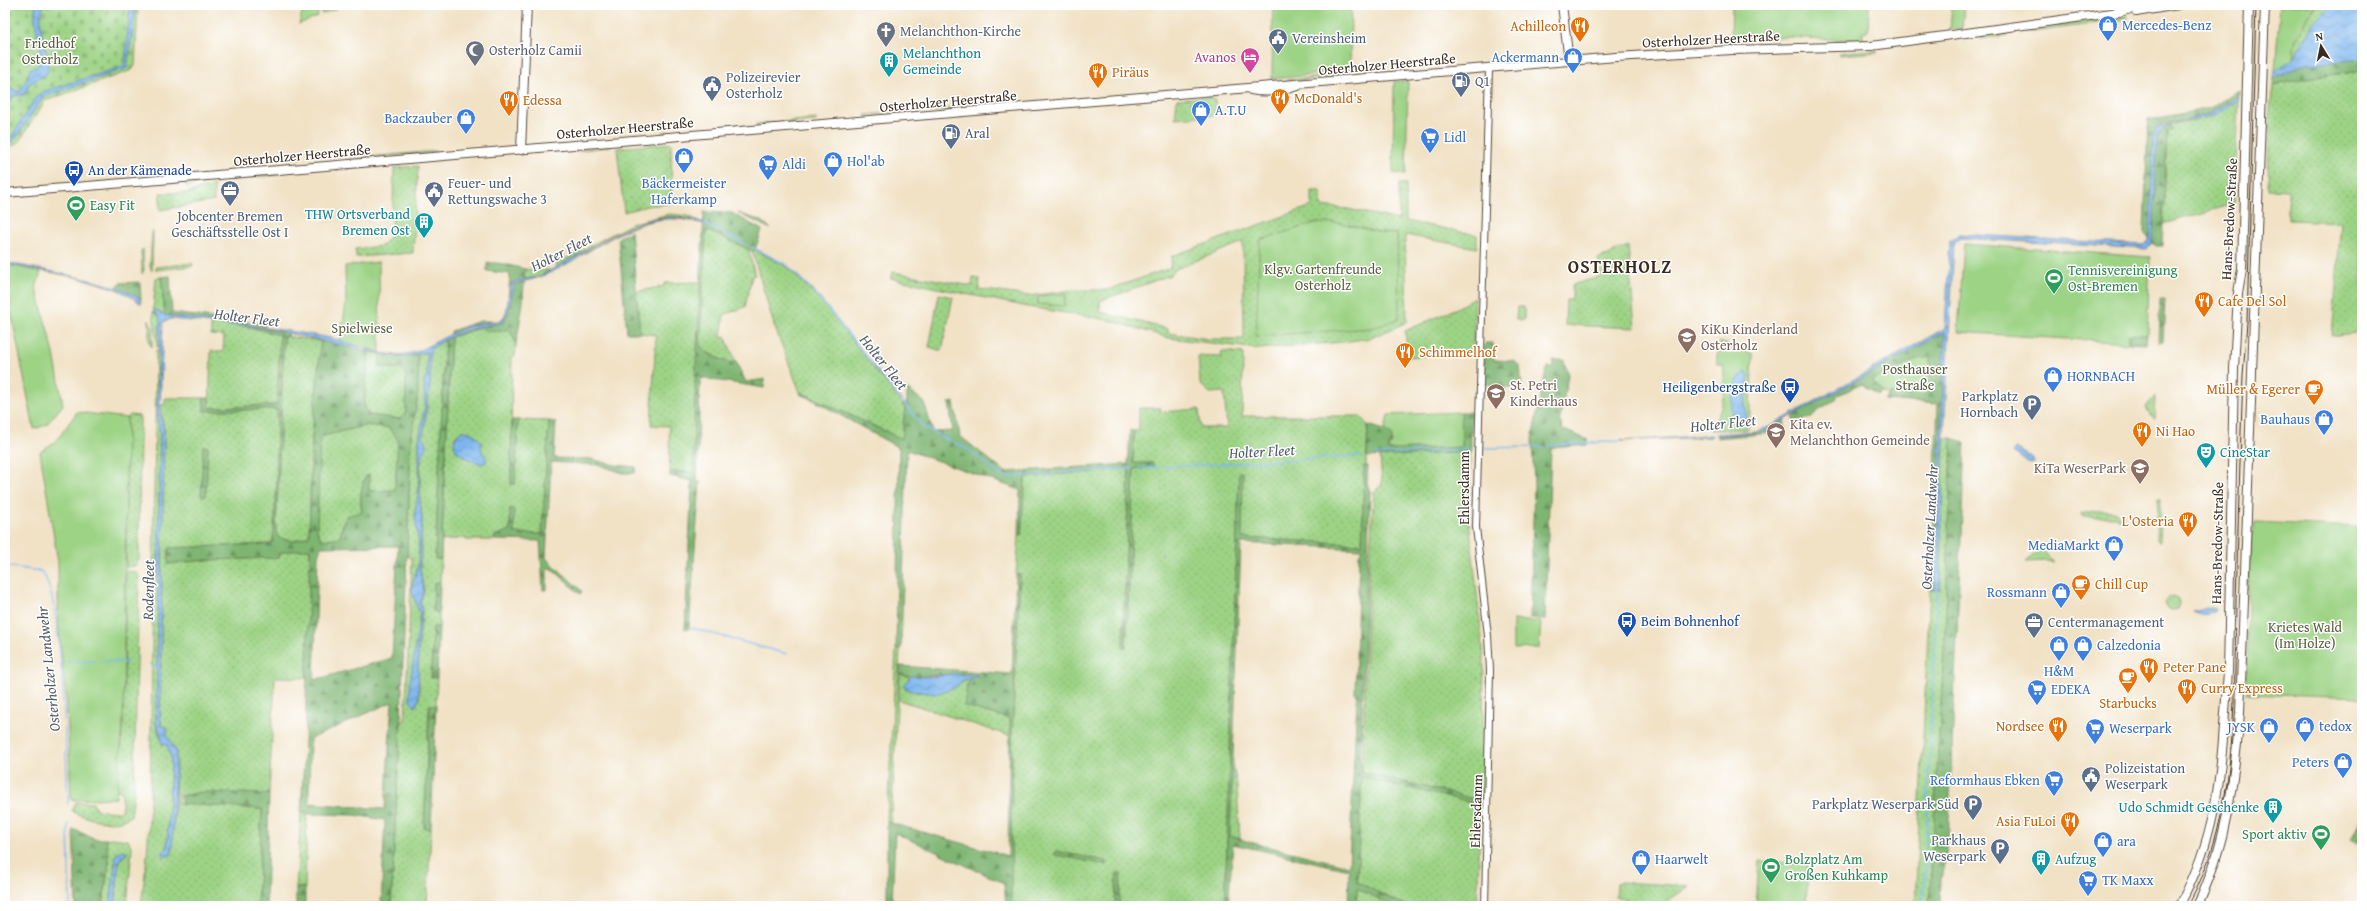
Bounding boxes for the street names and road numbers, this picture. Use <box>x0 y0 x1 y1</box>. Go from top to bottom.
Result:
street label: Osterholzer Heerstraße <box>1642 25 1781 53</box>
street label: Osterholzer Heerstraße <box>1318 48 1457 80</box>
street label: Osterholzer Heerstraße <box>879 85 1018 117</box>
street label: Osterholzer Heerstraße <box>556 112 695 144</box>
street label: Osterholzer Heerstraße <box>233 139 372 171</box>
street label: Hans-Bredow-Straße <box>2216 157 2242 281</box>
street label: Ehlersdamm <box>1454 451 1474 525</box>
street label: Hans-Bredow-Straße <box>2206 481 2228 604</box>
street label: Ehlersdamm <box>1465 773 1487 848</box>

